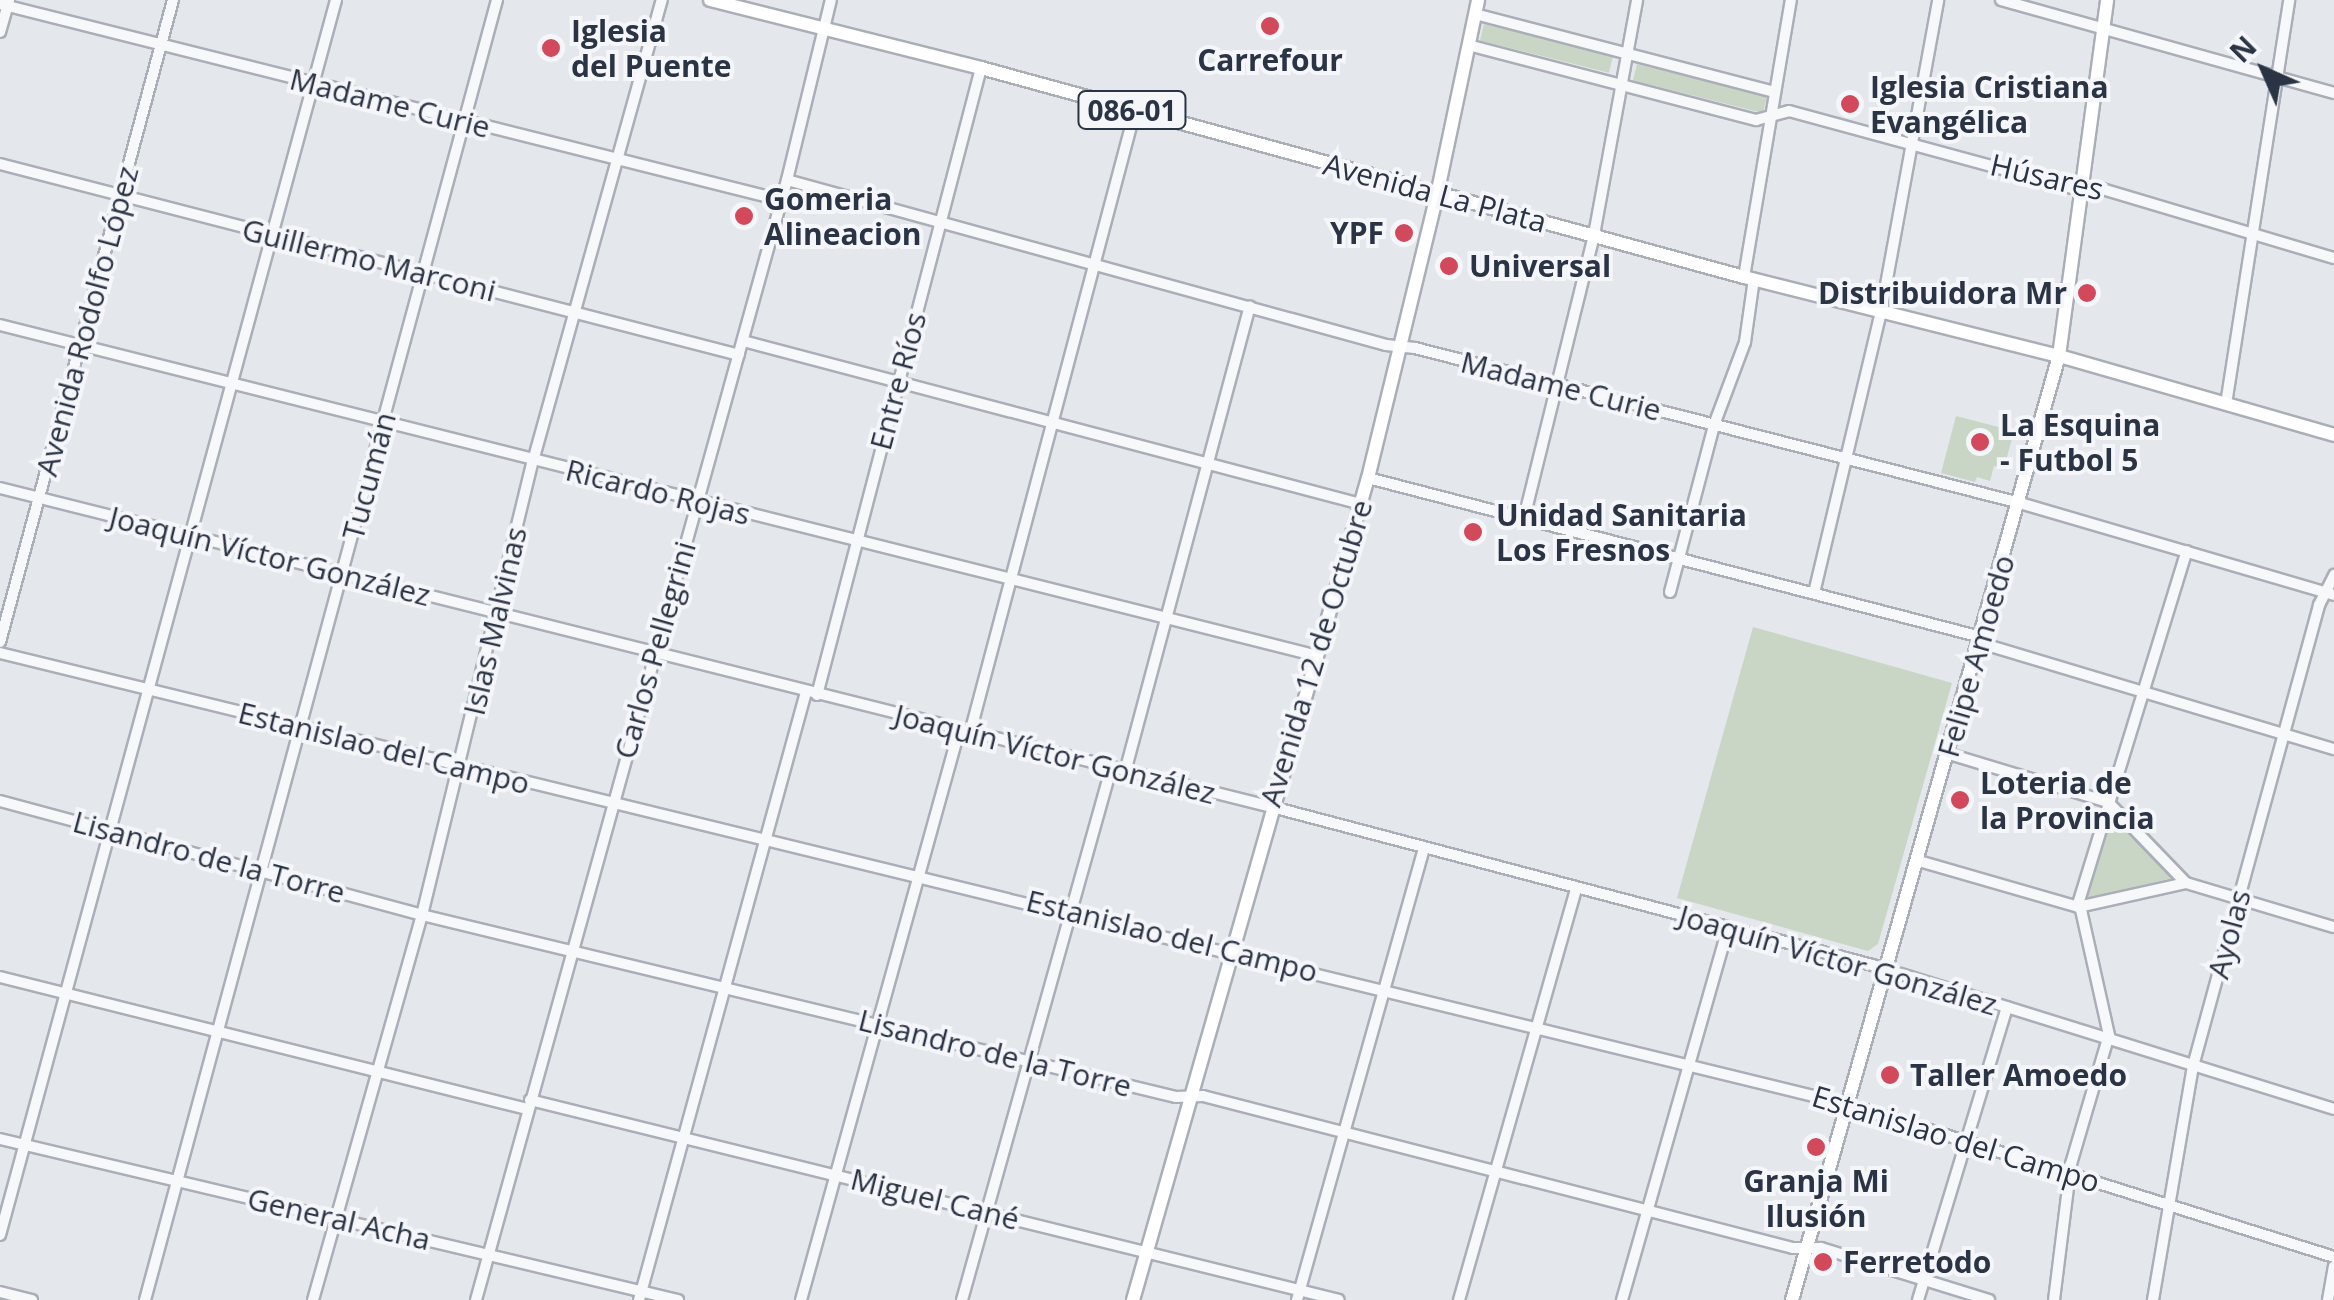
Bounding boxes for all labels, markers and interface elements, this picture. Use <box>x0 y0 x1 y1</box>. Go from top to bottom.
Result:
place label: Iglesia del Puente <box>571 13 731 84</box>
marker: Carrefour <box>1259 15 1281 37</box>
north arrow <box>2214 20 2314 120</box>
text: N <box>2221 27 2264 70</box>
marker: Iglesia del Puente <box>540 37 562 59</box>
place label: Carrefour <box>1197 42 1343 78</box>
street label: Madame Curie <box>286 61 494 145</box>
place label: Iglesia Cristiana Evangélica <box>1870 69 2109 140</box>
road number: 086-01 <box>1077 87 1187 133</box>
marker: Iglesia Cristiana Evangélica <box>1839 93 1861 115</box>
street label: Avenida La Plata <box>1320 146 1550 240</box>
street label: Húsares <box>1987 147 2107 207</box>
street label: Avenida Rodolfo López <box>28 162 146 480</box>
place label: Gomeria Alineacion <box>764 181 921 252</box>
marker: Gomeria Alineacion <box>733 205 755 227</box>
street label: Guillermo Marconi <box>239 211 499 309</box>
place label: YPF <box>1330 215 1384 251</box>
marker: YPF <box>1393 222 1415 244</box>
place label: Universal <box>1469 248 1611 284</box>
marker: Universal <box>1438 255 1460 277</box>
place label: Distribuidora Mr <box>1818 275 2067 311</box>
marker: Distribuidora Mr <box>2076 282 2098 304</box>
street label: Entre Ríos <box>862 308 934 454</box>
street label: Madame Curie <box>1457 344 1665 428</box>
place label: La Esquina - Futbol 5 <box>2000 407 2160 478</box>
street label: Tucumán <box>335 408 403 544</box>
marker: La Esquina - Futbol 5 <box>1969 431 1991 453</box>
street label: Ricardo Rojas <box>562 452 754 532</box>
street label: Avenida 12 de Octubre <box>1252 495 1380 811</box>
place label: Unidad Sanitaria Los Fresnos <box>1496 497 1747 568</box>
street label: Joaquín Víctor González <box>106 499 434 613</box>
marker: Unidad Sanitaria Los Fresnos <box>1460 519 1486 545</box>
street label: Islas Malvinas <box>456 523 534 719</box>
street label: Carlos Pellegrini <box>607 537 703 763</box>
street label: Felipe Amoedo <box>1930 551 2022 761</box>
street label: Estanislao del Campo <box>235 694 533 802</box>
street label: Joaquín Víctor González <box>891 697 1219 811</box>
place label: Loteria de la Provincia <box>1980 765 2155 836</box>
marker: Loteria de la Provincia <box>1949 789 1971 811</box>
street label: Lisandro de la Torre <box>69 803 349 911</box>
street label: Estanislao del Campo <box>1023 882 1321 990</box>
street label: Ayolas <box>2200 886 2258 982</box>
street label: Joaquín Víctor González <box>1675 897 2001 1023</box>
street label: Lisandro de la Torre <box>855 1002 1135 1104</box>
place label: Taller Amoedo <box>1910 1057 2127 1093</box>
marker: Taller Amoedo <box>1879 1064 1901 1086</box>
street label: Estanislao del Campo <box>1808 1078 2104 1200</box>
marker: Granja Mi Ilusión <box>1805 1136 1827 1158</box>
street label: Miguel Cané <box>847 1161 1023 1237</box>
place label: Granja Mi Ilusión <box>1743 1163 1889 1234</box>
street label: General Acha <box>244 1180 434 1258</box>
place label: Ferretodo <box>1843 1244 1991 1280</box>
marker: Ferretodo <box>1812 1251 1834 1273</box>

